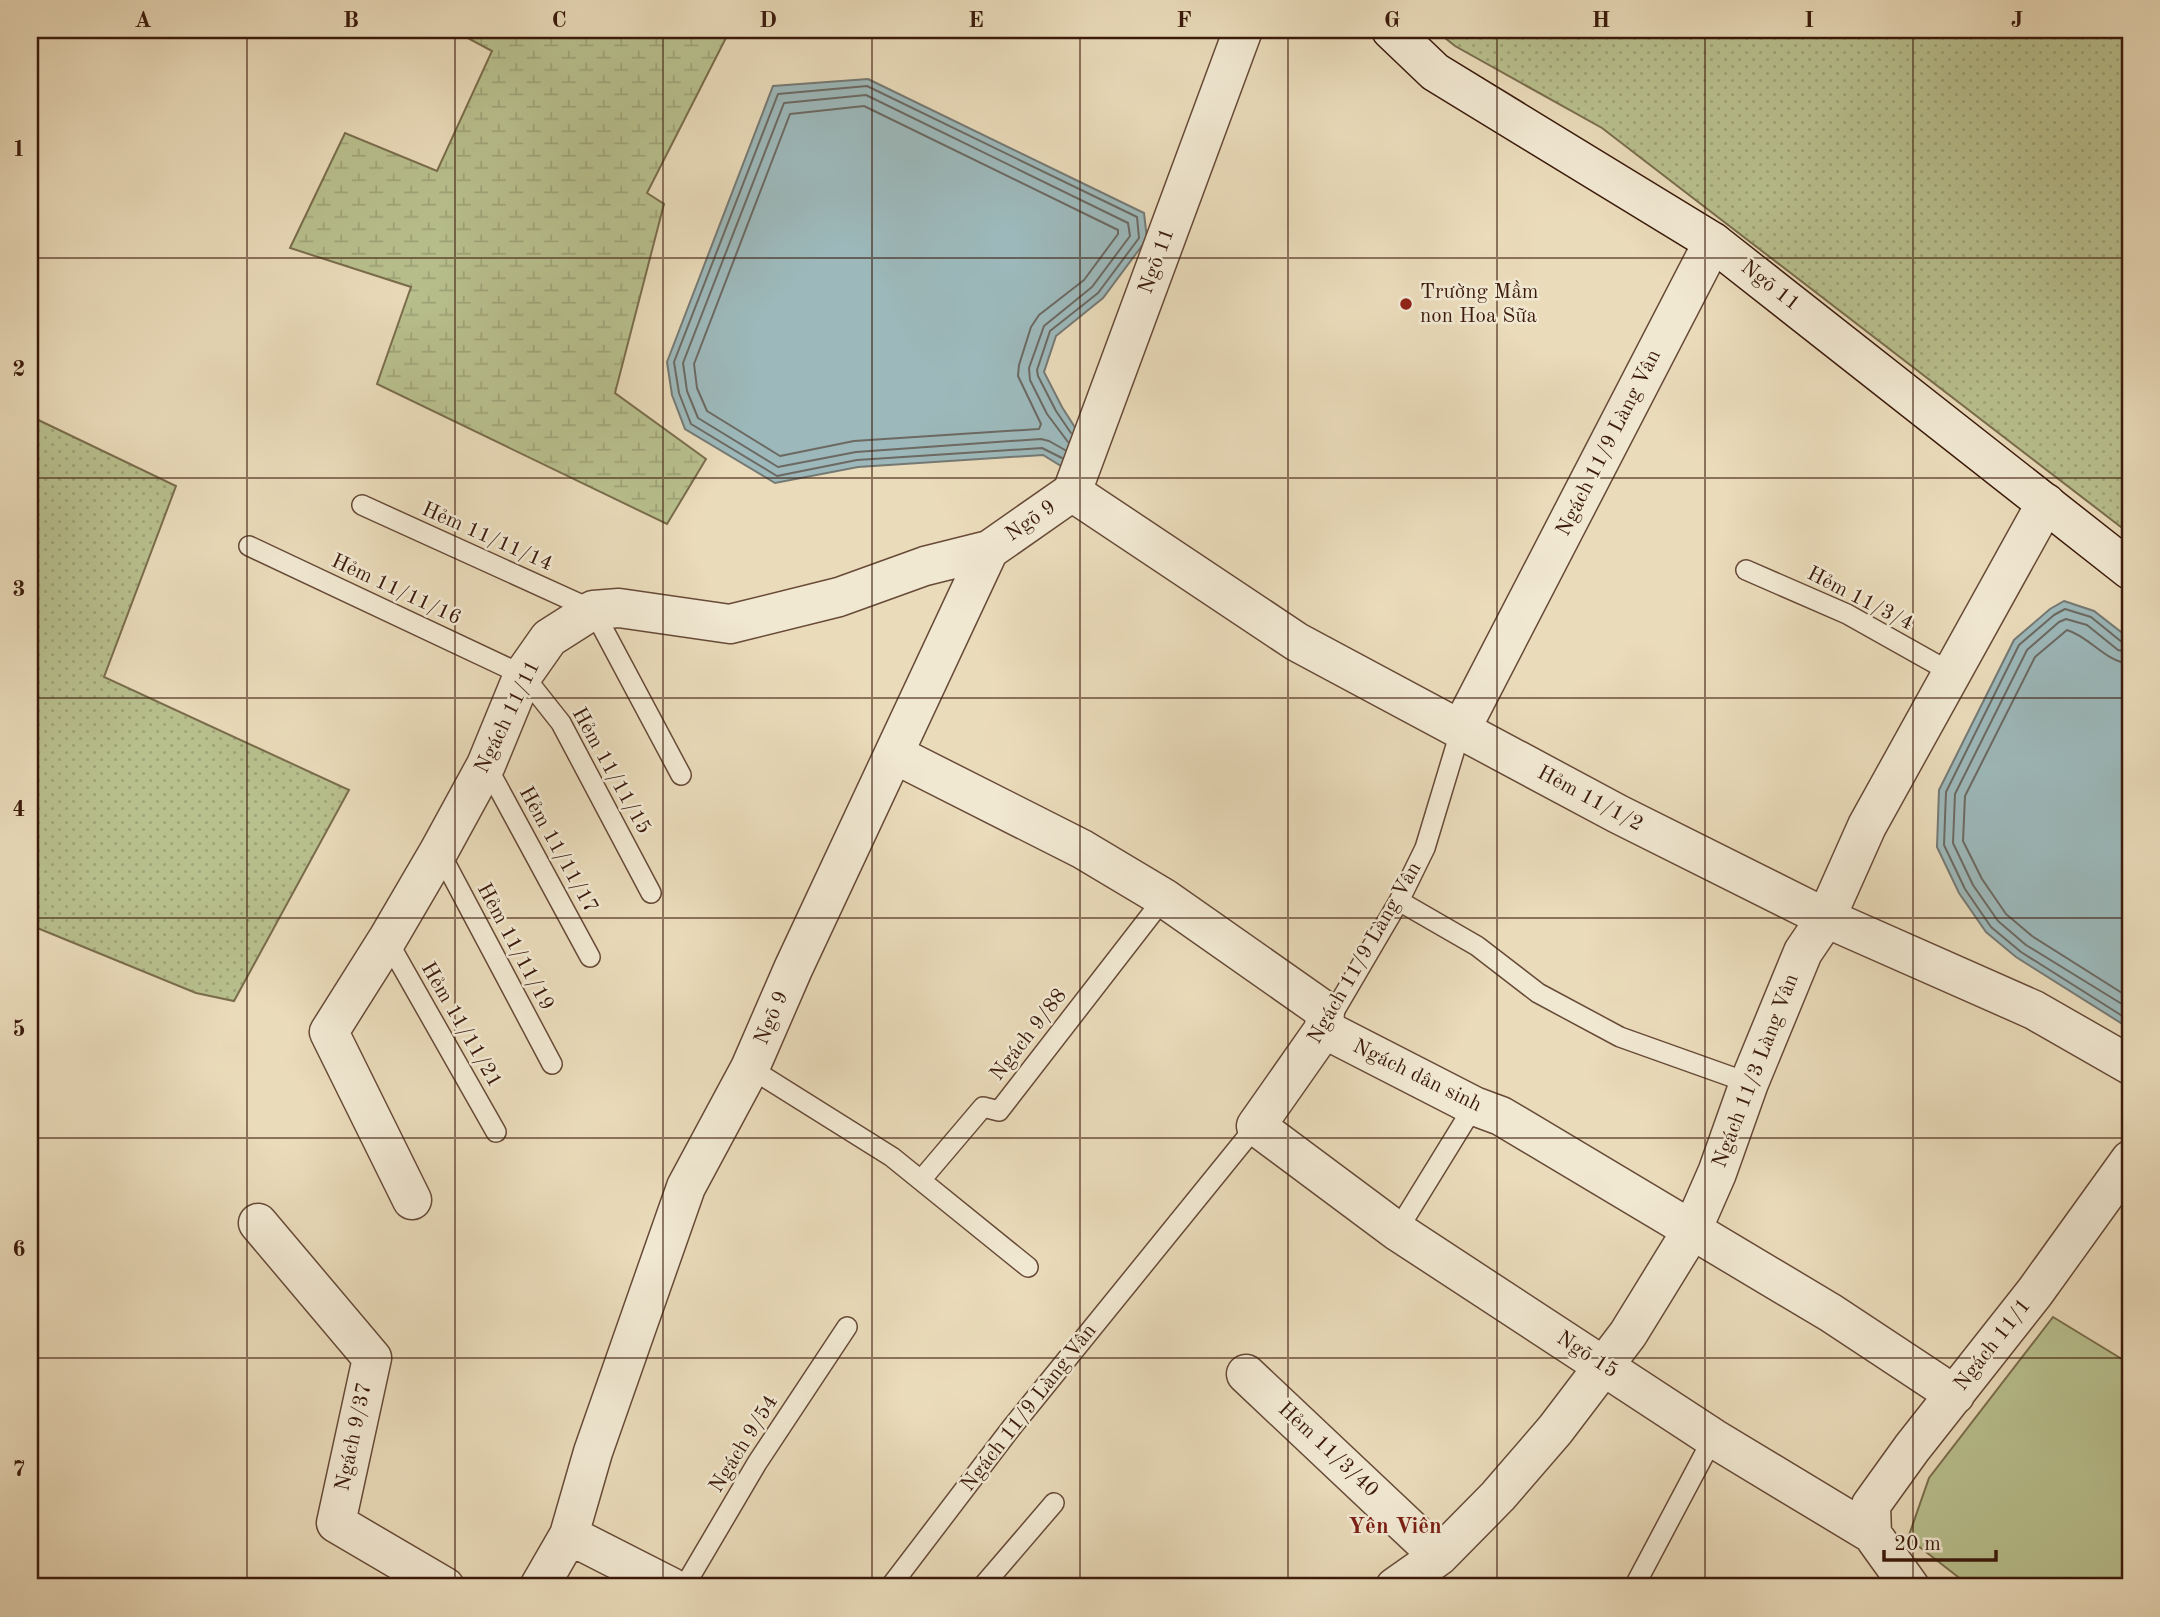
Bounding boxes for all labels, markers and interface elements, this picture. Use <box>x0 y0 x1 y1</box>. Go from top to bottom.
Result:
text: A <box>134 9 152 32</box>
text: B <box>343 9 359 32</box>
text: C <box>551 9 567 32</box>
text: D <box>759 9 777 32</box>
text: E <box>968 9 984 32</box>
text: F <box>1176 9 1192 32</box>
text: G <box>1384 9 1400 32</box>
text: H <box>1592 9 1610 32</box>
text: I <box>1804 9 1814 32</box>
text: J <box>2011 9 2023 32</box>
text: 1 <box>12 138 26 161</box>
street label: Ngõ 11 <box>1135 225 1179 297</box>
street label: Ngõ 11 <box>1737 257 1803 315</box>
place label: Trường Mầm non Hoa Sữa <box>1420 280 1538 327</box>
marker: Trường Mầm non Hoa Sữa <box>1398 296 1414 312</box>
street label: Ngách 11/9 Làng Vân <box>1553 346 1665 540</box>
text: 2 <box>12 358 26 381</box>
street label: Ngõ 9 <box>1002 496 1060 546</box>
street label: Hẻm 11/11/14 <box>418 499 556 575</box>
street label: Hẻm 11/11/16 <box>328 551 464 629</box>
street label: Hẻm 11/3/4 <box>1803 563 1917 635</box>
text: 3 <box>12 578 26 601</box>
street label: Ngách 11/11 <box>472 657 544 777</box>
street label: Hẻm 11/11/15 <box>568 704 654 838</box>
street label: Hẻm 11/1/2 <box>1534 762 1646 836</box>
street label: Hẻm 11/11/17 <box>515 783 601 917</box>
text: 4 <box>12 798 26 821</box>
street label: Ngách 11/9 Làng Vân <box>1304 859 1426 1047</box>
street label: Hẻm 11/11/19 <box>473 880 557 1014</box>
street label: Hẻm 11/11/21 <box>417 959 505 1091</box>
street label: Ngách 11/3 Làng Vân <box>1709 971 1803 1171</box>
street label: Ngách 9/88 <box>987 985 1071 1085</box>
street label: Ngõ 9 <box>751 988 793 1048</box>
text: 5 <box>12 1018 26 1041</box>
street label: Ngách dân sinh <box>1349 1036 1485 1116</box>
text: 6 <box>12 1238 26 1261</box>
street label: Ngách 11/1 <box>1951 1295 2035 1395</box>
street label: Ngách 11/9 Làng Vân <box>957 1320 1101 1496</box>
street label: Ngõ 15 <box>1553 1328 1621 1382</box>
street label: Ngách 9/37 <box>332 1381 376 1493</box>
street label: Ngách 9/54 <box>706 1392 782 1496</box>
street label: Hẻm 11/3/40 <box>1274 1398 1382 1502</box>
text: 7 <box>12 1458 26 1481</box>
district label: Yên Viên <box>1348 1515 1442 1538</box>
scale bar <box>1884 1519 1996 1563</box>
text: 20 m <box>1894 1534 1941 1555</box>

